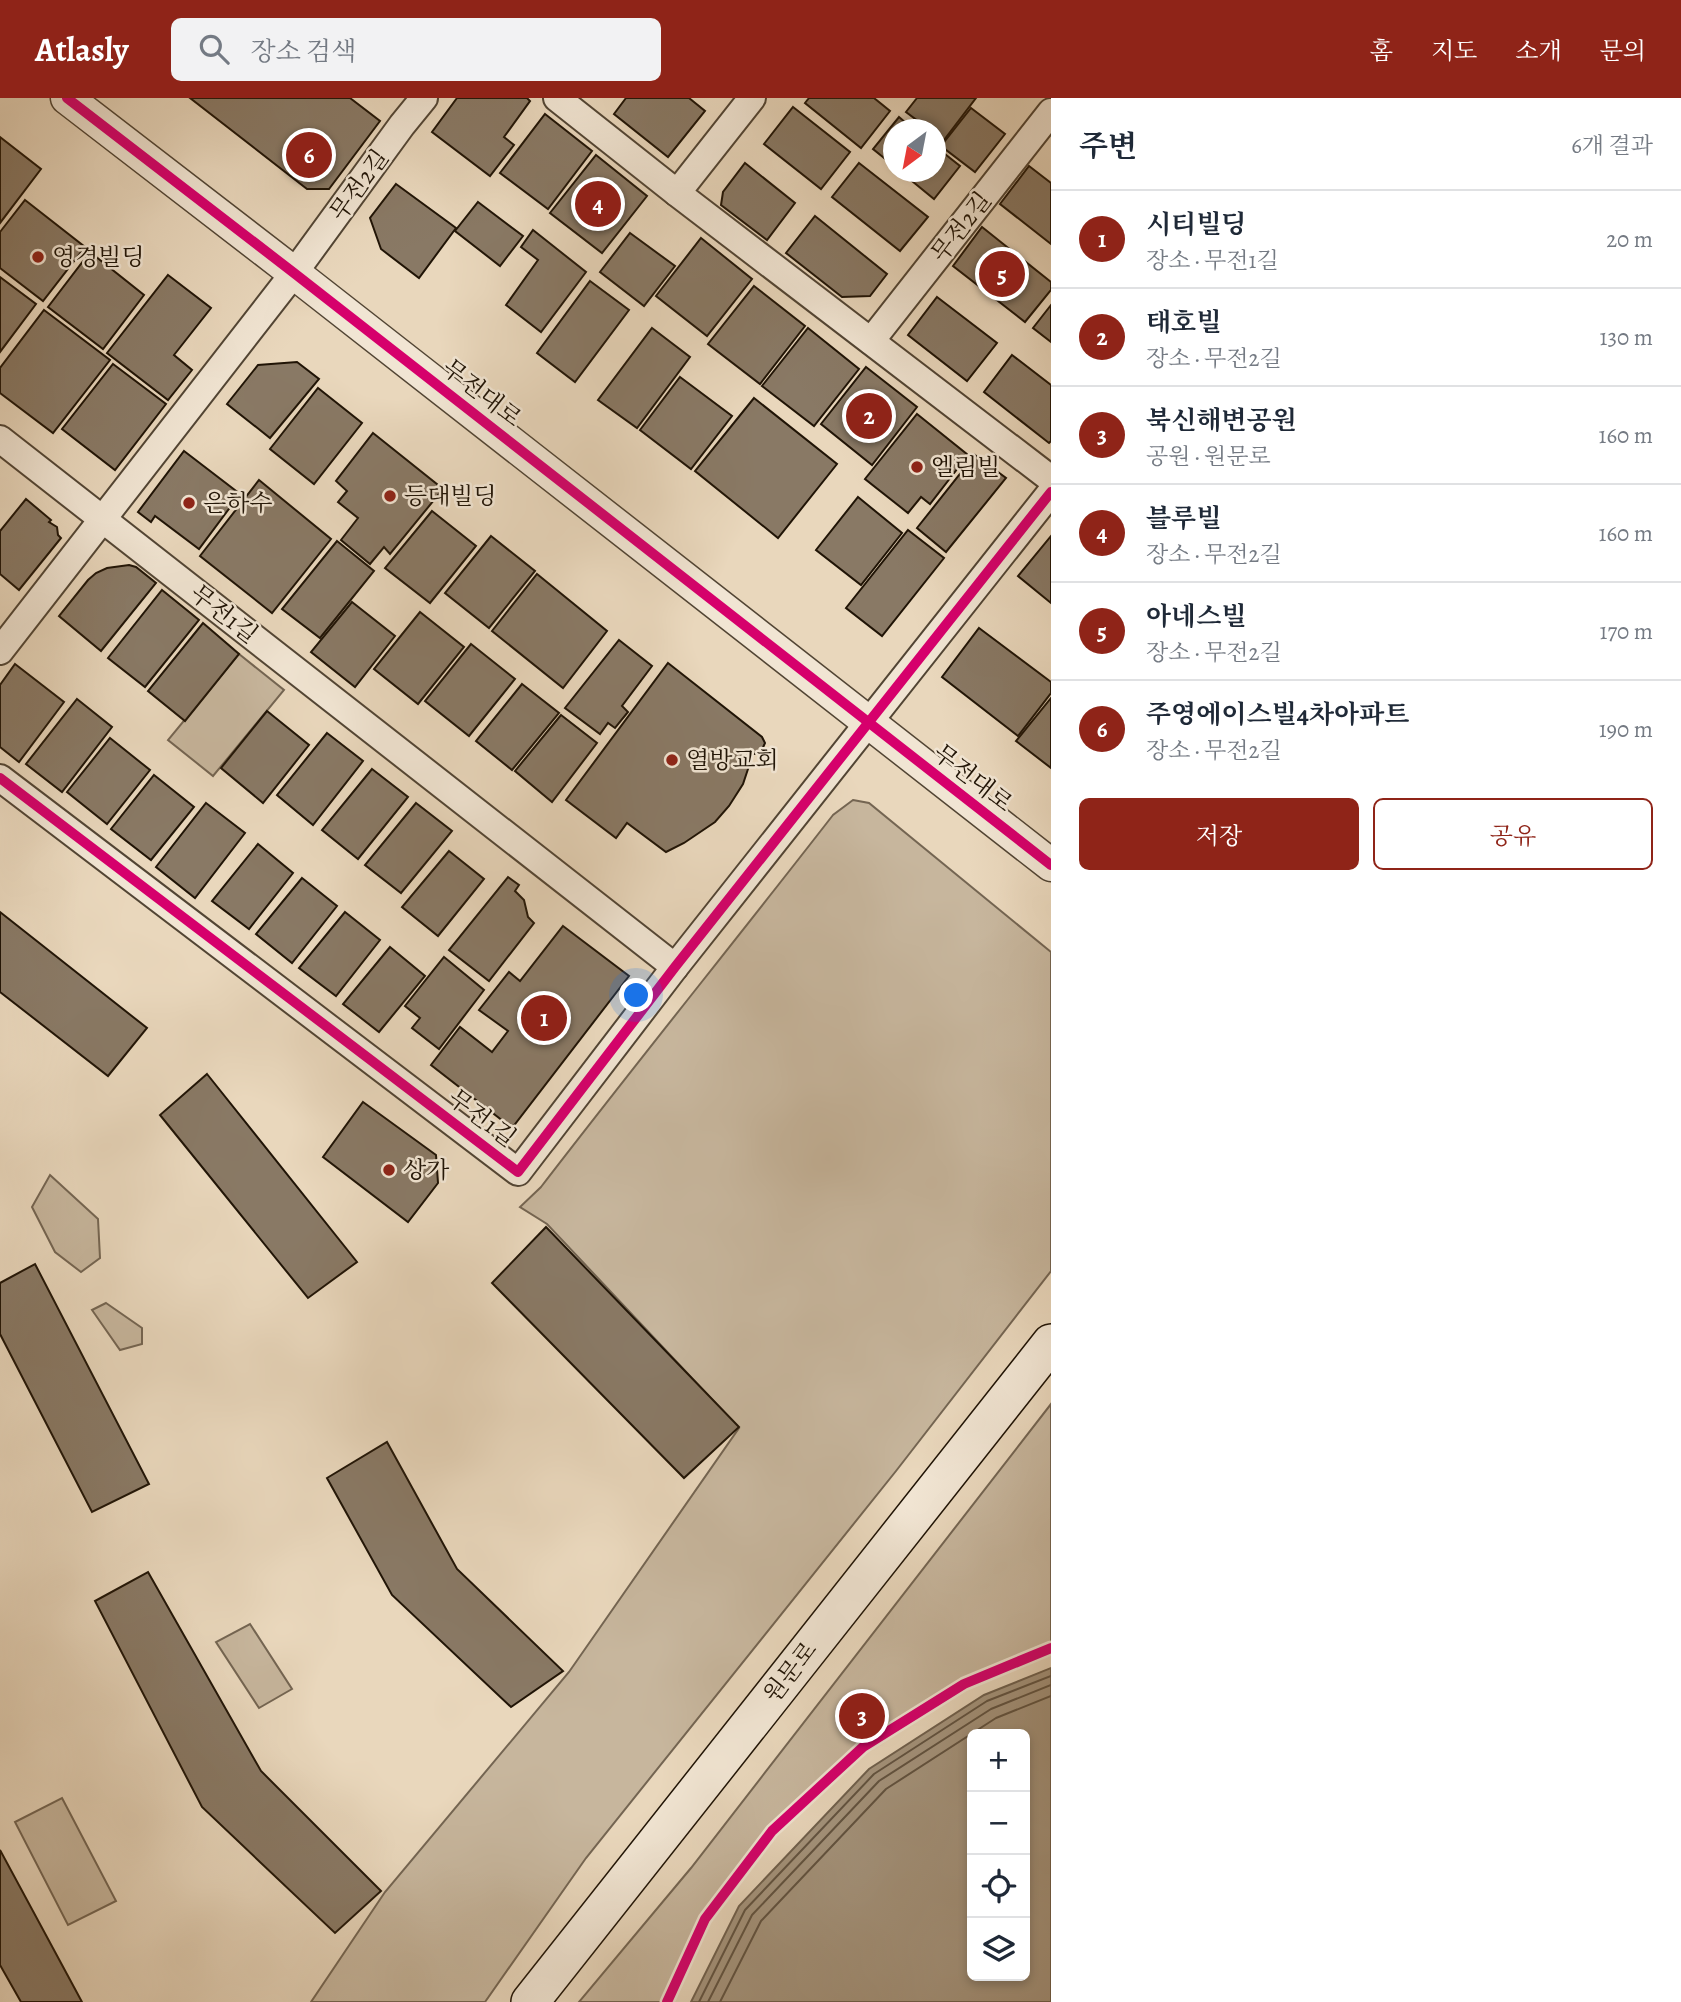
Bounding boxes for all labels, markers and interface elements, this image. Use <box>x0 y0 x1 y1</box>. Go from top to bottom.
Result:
search box <box>171 18 661 81</box>
text: Atlasly <box>35 27 129 72</box>
icon: search <box>195 30 233 68</box>
text: 장소 검색 <box>251 34 356 69</box>
text: 홈 <box>1370 35 1393 67</box>
text: 지도 <box>1431 35 1477 67</box>
text: 소개 <box>1515 35 1562 67</box>
text: 문의 <box>1600 35 1646 67</box>
north arrow <box>883 119 946 182</box>
text: 주변 <box>1079 126 1137 166</box>
pin: 6 <box>286 129 332 181</box>
text: 6개 결과 <box>1571 130 1653 161</box>
street label: 무전2길 <box>322 143 396 227</box>
pin: 4 <box>575 178 621 230</box>
street label: 무전2길 <box>923 185 999 269</box>
text: 시티빌딩 <box>1146 207 1246 242</box>
text: 1 <box>1098 224 1106 255</box>
text: 20 m <box>1606 224 1653 255</box>
place label: 영경빌딩 <box>52 241 145 273</box>
text: 장소 · 무전1길 <box>1146 245 1279 276</box>
pin: 5 <box>979 248 1025 300</box>
marker: 영경빌딩 <box>30 249 46 265</box>
text: 태호빌 <box>1146 305 1221 340</box>
text: 2 <box>1096 322 1108 353</box>
text: 130 m <box>1600 322 1653 353</box>
text: 장소 · 무전2길 <box>1146 343 1282 374</box>
street label: 무전대로 <box>436 352 528 434</box>
pin: 2 <box>846 390 892 442</box>
text: 북신해변공원 <box>1146 403 1297 438</box>
text: 3 <box>1097 420 1107 451</box>
text: 160 m <box>1599 420 1653 451</box>
text: 공원 · 원문로 <box>1146 441 1271 472</box>
place label: 엘림빌 <box>931 451 1001 483</box>
marker: 엘림빌 <box>909 459 925 475</box>
place label: 등대빌딩 <box>404 480 497 512</box>
place label: 은하수 <box>203 487 273 519</box>
marker: 등대빌딩 <box>382 488 398 504</box>
marker: 은하수 <box>181 495 197 511</box>
text: 블루빌 <box>1146 501 1221 536</box>
text: 4 <box>1097 518 1107 549</box>
text: 160 m <box>1599 518 1653 549</box>
text: 장소 · 무전2길 <box>1146 539 1282 570</box>
street label: 무전1길 <box>184 577 264 651</box>
text: 아네스빌 <box>1146 599 1246 634</box>
text: 5 <box>1097 616 1107 647</box>
text: 170 m <box>1600 616 1653 647</box>
text: 장소 · 무전2길 <box>1146 637 1282 668</box>
text: 주영에이스빌4차아파트 <box>1146 697 1409 732</box>
text: 6 <box>1097 714 1107 745</box>
text: 190 m <box>1599 714 1653 745</box>
text: 장소 · 무전2길 <box>1146 735 1282 766</box>
street label: 무전대로 <box>927 737 1019 819</box>
place label: 열방교회 <box>686 744 779 776</box>
marker: 열방교회 <box>664 752 680 768</box>
button: 저장 <box>1079 798 1359 870</box>
button: 공유 <box>1373 798 1653 870</box>
your location <box>619 978 653 1012</box>
pin: 1 <box>521 992 567 1044</box>
street label: 무전1길 <box>441 1082 523 1154</box>
place label: 상가 <box>403 1154 449 1186</box>
marker: 상가 <box>381 1162 397 1178</box>
street label: 원문로 <box>756 1635 824 1709</box>
pin: 3 <box>839 1690 885 1742</box>
map controls <box>967 1729 1030 1981</box>
button: + <box>967 1729 1030 1792</box>
button: − <box>967 1792 1030 1855</box>
button: locate <box>967 1855 1030 1918</box>
button: layers <box>967 1918 1030 1981</box>

